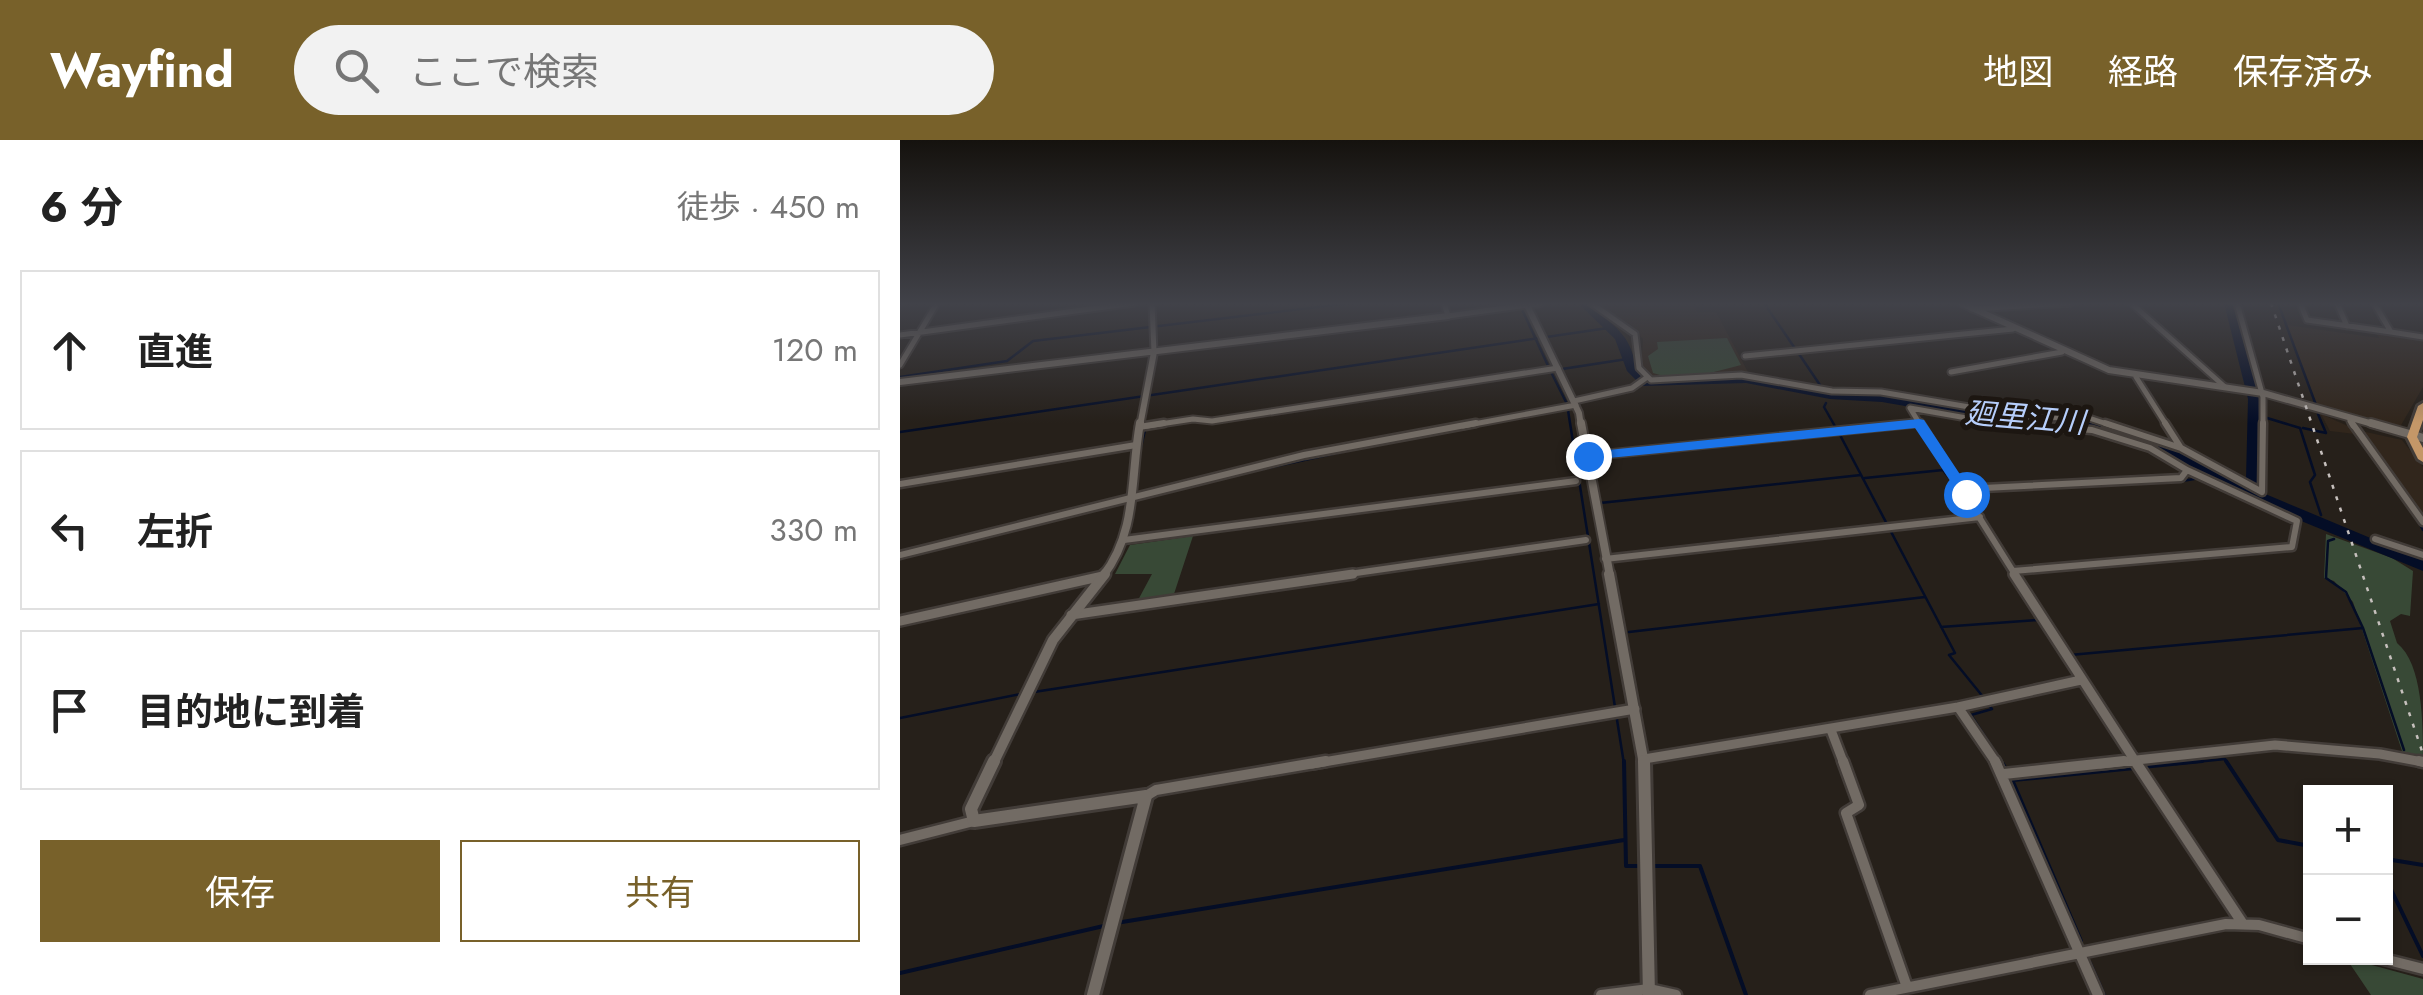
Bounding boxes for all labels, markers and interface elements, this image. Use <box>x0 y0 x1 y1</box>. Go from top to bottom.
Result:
search box <box>294 25 994 115</box>
text: Wayfind <box>50 36 234 105</box>
icon: search <box>329 43 384 98</box>
text: ここで検索 <box>409 44 599 99</box>
text: 地図 <box>1983 47 2053 97</box>
text: 経路 <box>2108 47 2178 97</box>
text: 保存済み <box>2233 47 2373 97</box>
text: 6 分 <box>40 177 123 238</box>
text: 徒歩 · 450 m <box>677 184 860 230</box>
icon: ahead <box>42 323 97 378</box>
text: 直進 <box>137 324 213 379</box>
text: 120 m <box>772 327 858 373</box>
water label: 廻里江川 <box>1963 391 2090 444</box>
route end <box>1566 434 1612 480</box>
route start <box>1944 472 1990 518</box>
icon: left <box>42 503 97 558</box>
text: 左折 <box>137 504 213 559</box>
text: 330 m <box>769 507 858 553</box>
icon: arrive <box>42 683 97 738</box>
text: 目的地に到着 <box>137 684 365 739</box>
map controls <box>2303 785 2393 965</box>
button: + <box>2303 785 2393 875</box>
button: 保存 <box>40 840 440 942</box>
button: 共有 <box>460 840 860 942</box>
button: − <box>2303 875 2393 965</box>

